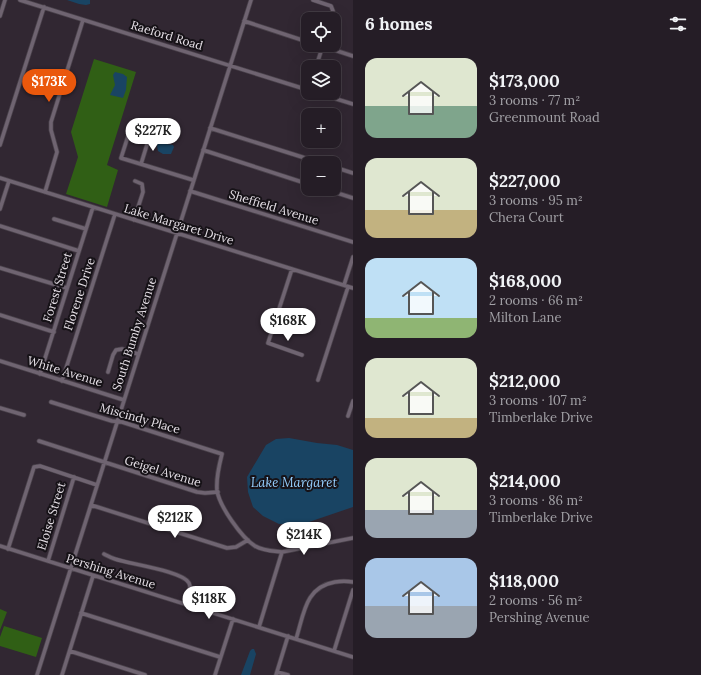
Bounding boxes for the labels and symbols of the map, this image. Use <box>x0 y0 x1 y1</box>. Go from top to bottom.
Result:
street label: Raeford Road <box>129 17 205 53</box>
pin: $173K <box>21 69 77 103</box>
pin: $227K <box>125 118 181 152</box>
street label: Sheffield Avenue <box>227 186 321 228</box>
street label: Lake Margaret Drive <box>122 200 236 248</box>
street label: Forest Street <box>39 250 75 324</box>
street label: Florene Drive <box>60 255 98 332</box>
street label: South Bumby Avenue <box>109 275 160 393</box>
pin: $168K <box>260 308 316 342</box>
street label: White Avenue <box>26 352 105 390</box>
street label: Miscindy Place <box>98 399 182 437</box>
street label: Geigel Avenue <box>123 452 204 490</box>
water label: Lake Margaret <box>251 474 337 491</box>
street label: Eloise Street <box>34 480 69 552</box>
pin: $212K <box>147 505 203 539</box>
pin: $214K <box>276 522 332 556</box>
street label: Pershing Avenue <box>64 550 158 592</box>
pin: $118K <box>181 586 237 620</box>

